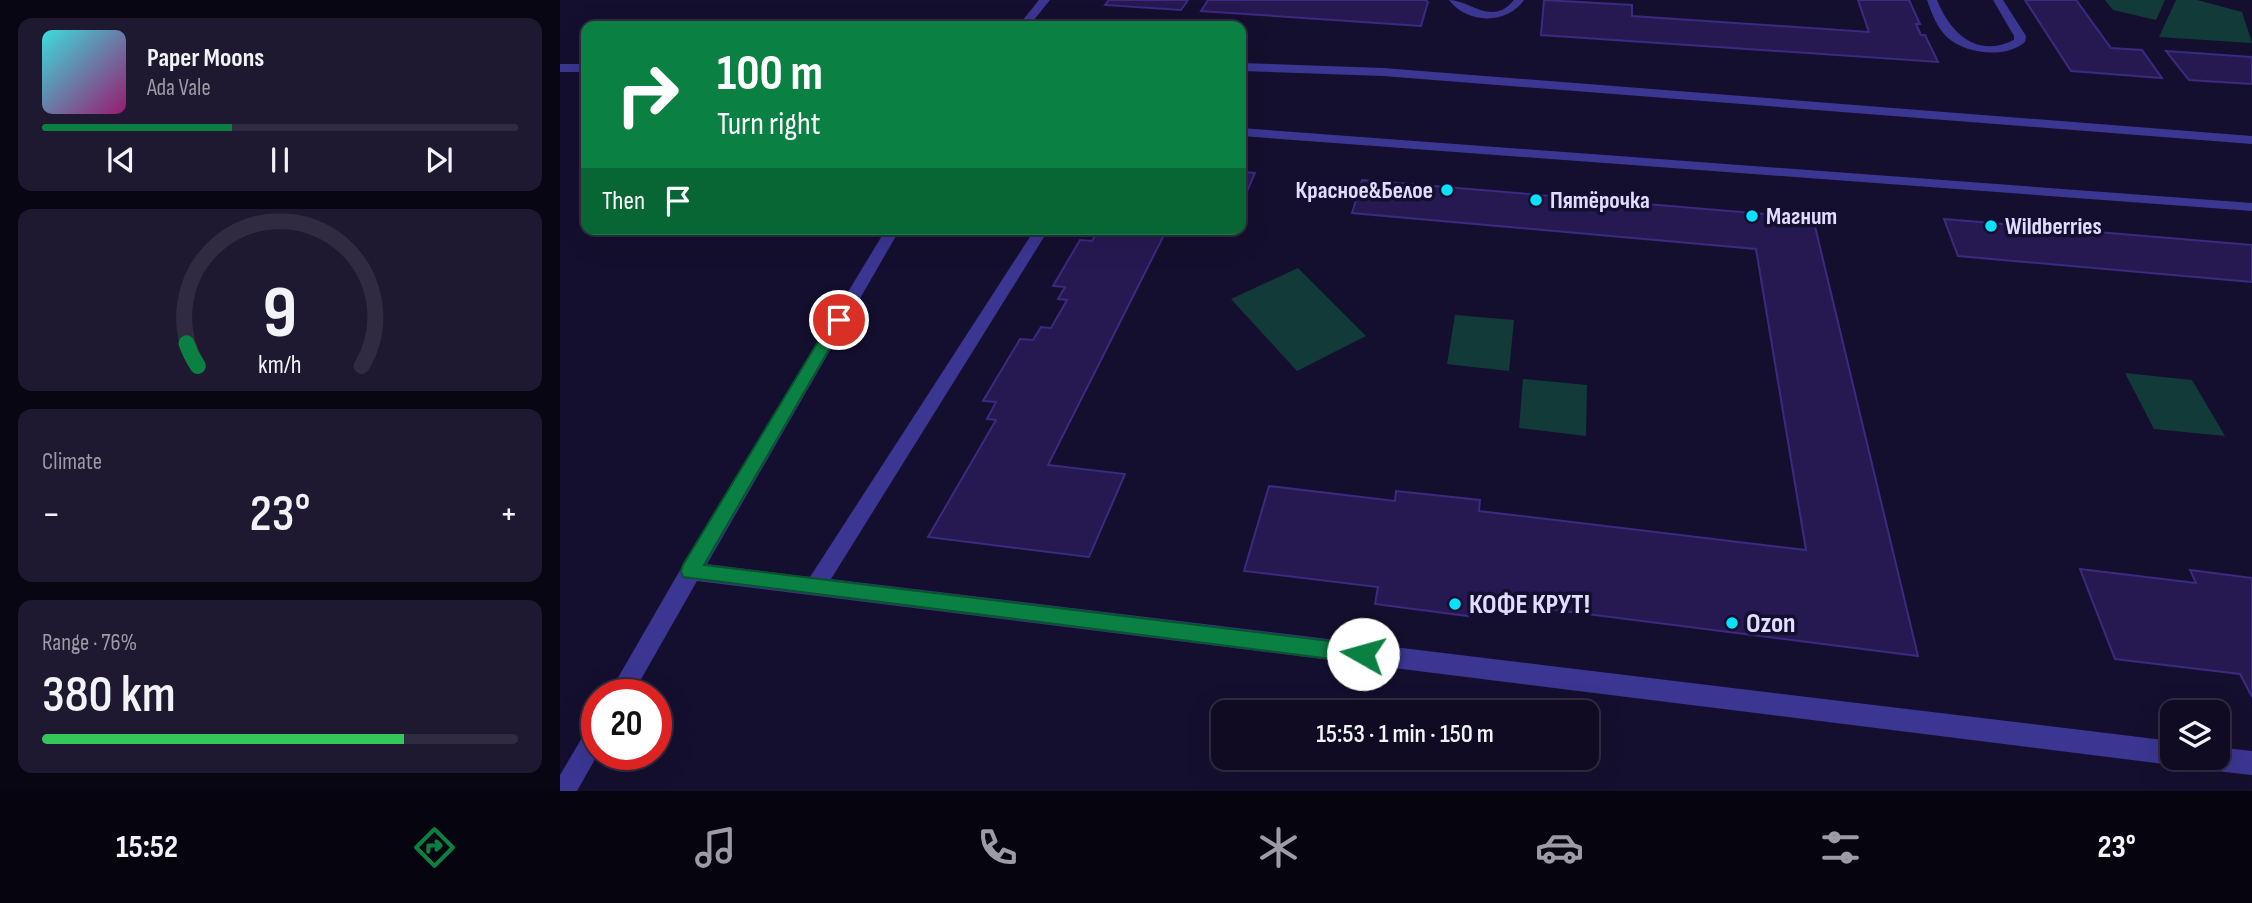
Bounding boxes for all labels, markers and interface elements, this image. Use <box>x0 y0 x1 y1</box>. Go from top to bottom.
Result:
text: Paper Moons <box>147 43 264 74</box>
text: 100 m <box>717 45 823 104</box>
icon: right <box>602 49 693 140</box>
text: Ada Vale <box>147 74 211 102</box>
text: Turn right <box>717 105 821 144</box>
icon: previous <box>102 141 140 179</box>
icon: pause <box>261 141 299 179</box>
icon: next <box>420 141 458 179</box>
place label: Красное&Белое <box>1296 176 1433 205</box>
icon: arrive <box>659 182 697 220</box>
marker: Красное&Белое <box>1439 182 1455 198</box>
text: Then <box>602 186 645 217</box>
place label: Пятёрочка <box>1550 186 1650 215</box>
marker: Пятёрочка <box>1528 192 1544 208</box>
place label: Магнит <box>1766 202 1837 231</box>
marker: Магнит <box>1744 208 1760 224</box>
place label: Wildberries <box>2005 212 2102 241</box>
marker: Wildberries <box>1983 218 1999 234</box>
text: 9 <box>263 270 297 358</box>
pin <box>809 290 869 350</box>
icon: arrive <box>820 301 858 339</box>
text: km/h <box>258 350 302 381</box>
text: Climate <box>42 448 102 476</box>
text: 23° <box>250 483 310 546</box>
text: − <box>42 492 61 537</box>
text: + <box>499 492 518 537</box>
place label: КОФЕ КРУТ! <box>1469 588 1590 621</box>
marker: КОФЕ КРУТ! <box>1447 596 1463 612</box>
place label: Ozon <box>1746 607 1796 640</box>
marker: Ozon <box>1724 615 1740 631</box>
position arrow <box>1326 617 1400 691</box>
text: Range · 76% <box>42 629 137 657</box>
text: 380 km <box>42 664 176 727</box>
speed limit sign: 20 <box>581 679 672 770</box>
map controls <box>2160 700 2230 770</box>
button: layers <box>2160 700 2230 770</box>
text: 15:53 · 1 min · 150 m <box>1316 719 1494 750</box>
icon: directions <box>410 823 459 872</box>
icon: music <box>691 823 740 872</box>
icon: phone <box>973 823 1022 872</box>
icon: climate <box>1254 823 1303 872</box>
icon: car <box>1535 823 1584 872</box>
icon: filters <box>1816 823 1865 872</box>
text: 15:52 <box>116 828 178 867</box>
text: 23° <box>2097 828 2136 867</box>

